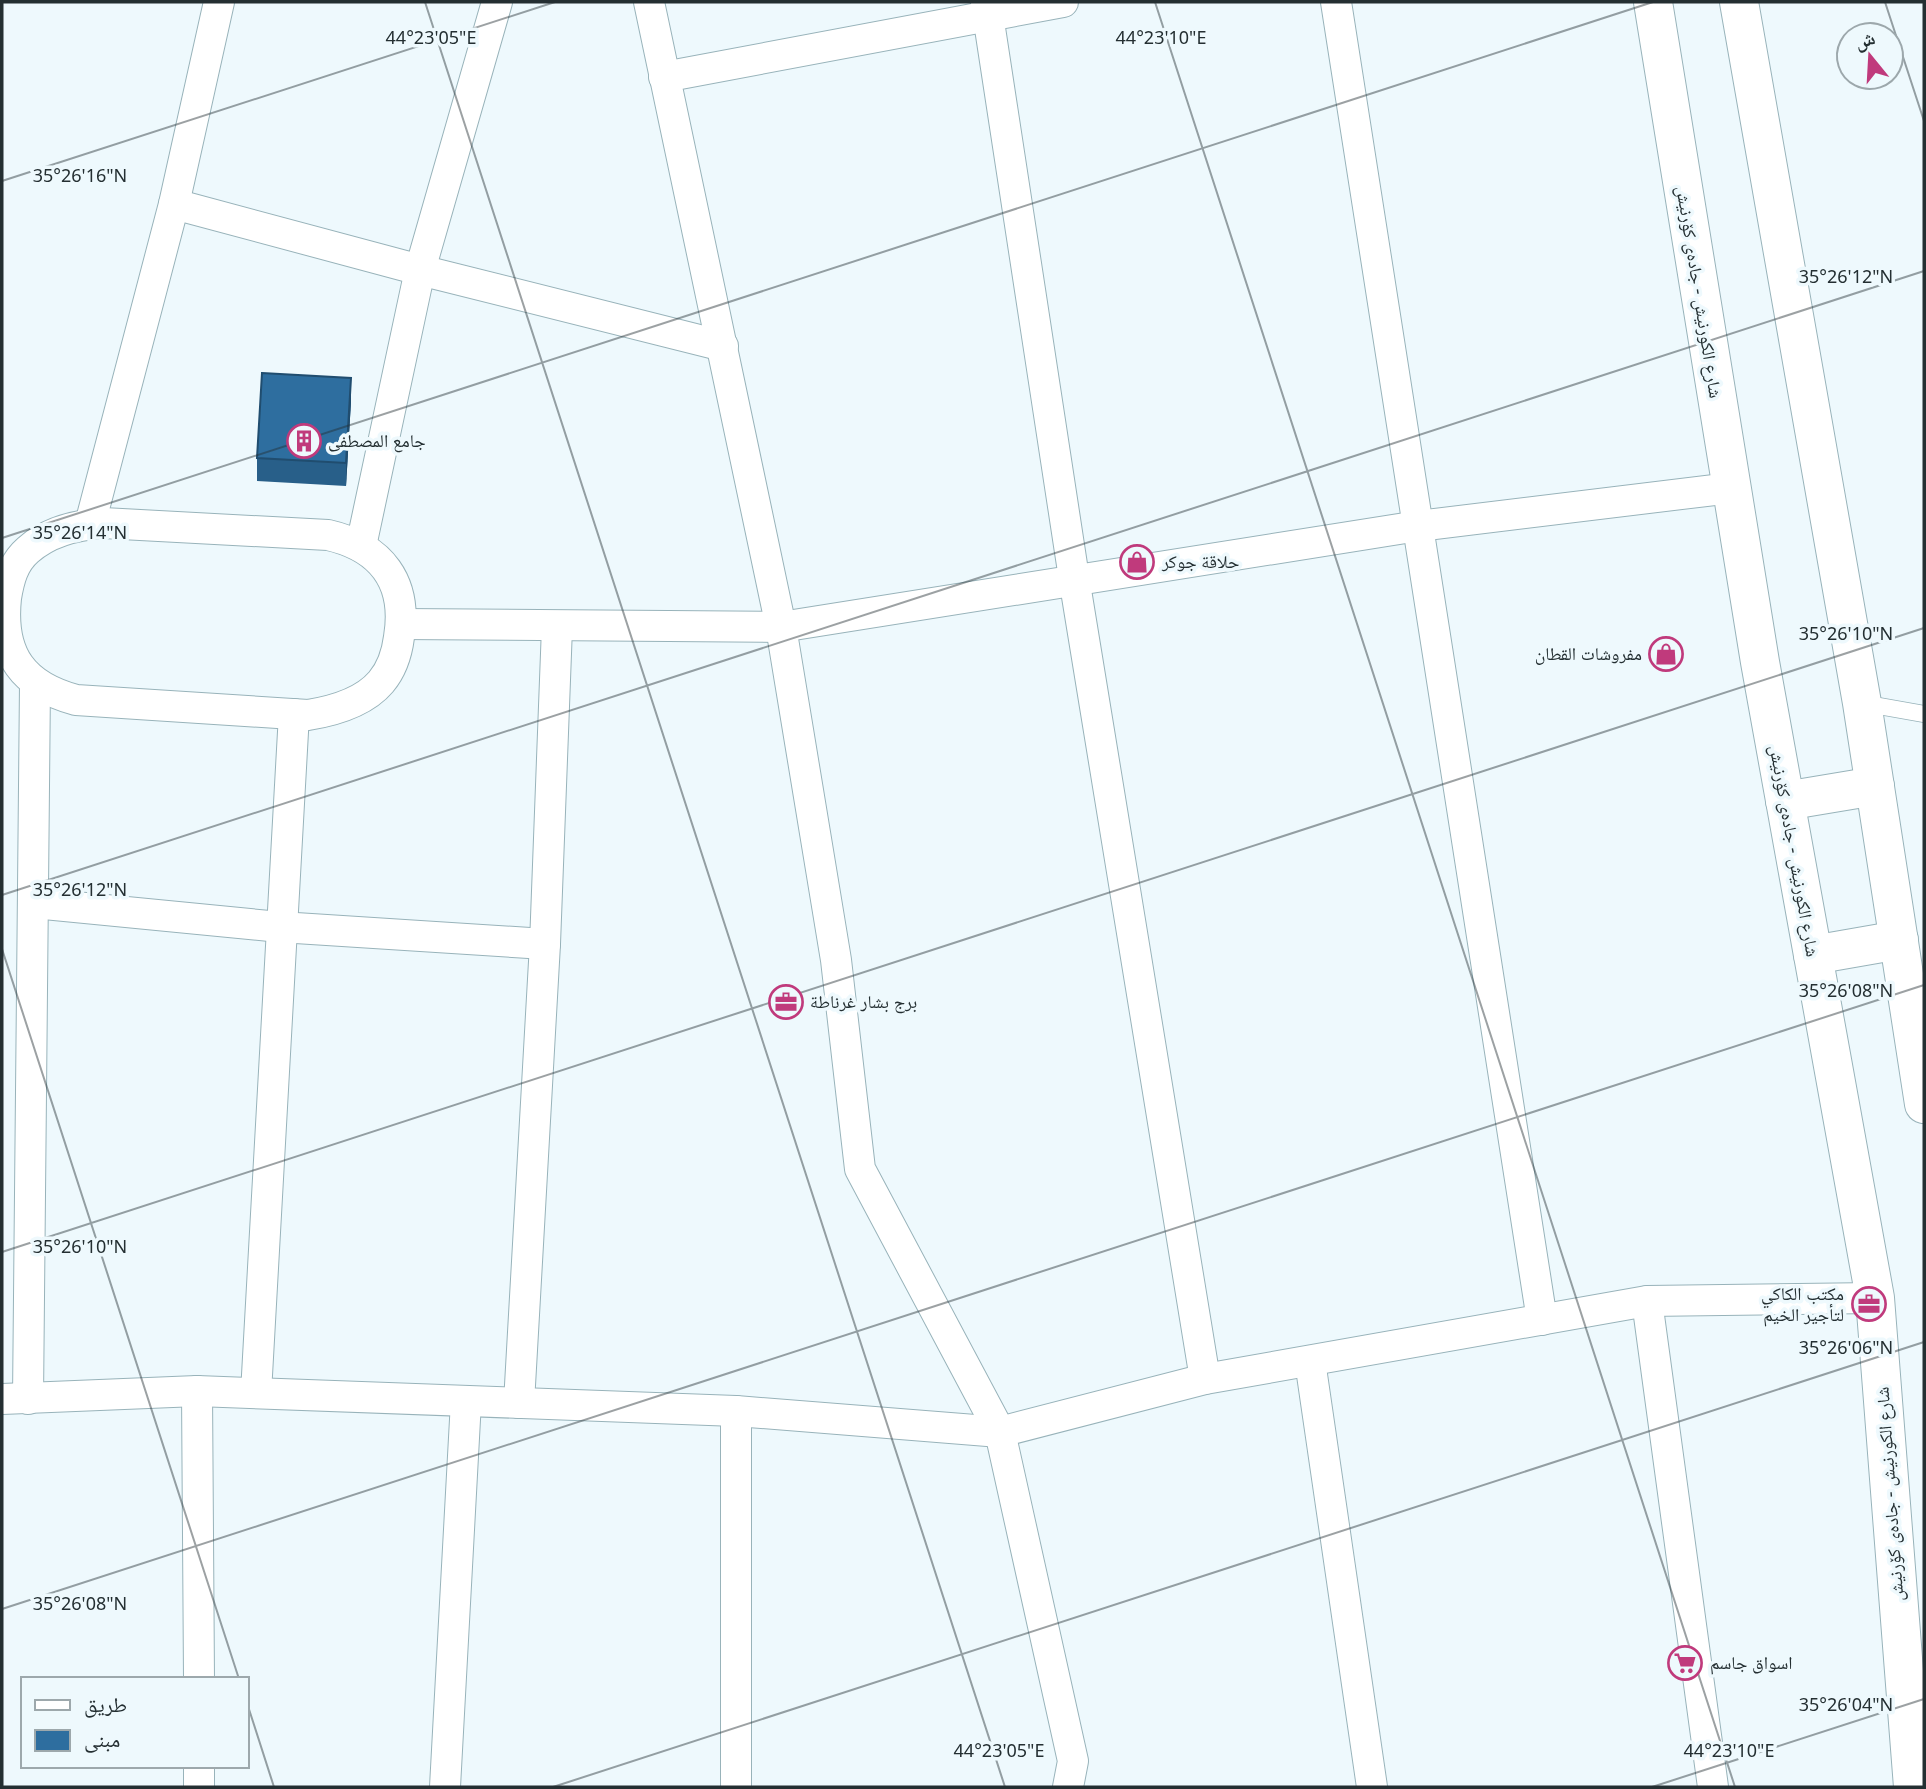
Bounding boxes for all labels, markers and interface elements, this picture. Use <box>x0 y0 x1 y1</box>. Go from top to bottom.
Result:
north arrow <box>1835 21 1905 91</box>
text: ش <box>1851 24 1878 55</box>
text: 44°23'05"E <box>386 25 476 49</box>
text: 44°23'10"E <box>1116 25 1206 49</box>
text: 35°26'16"N <box>33 163 127 187</box>
street label: شارع الكورنيش - جادەی کۆرنیش <box>1671 184 1729 400</box>
text: 35°26'12"N <box>1799 264 1893 288</box>
building icon: جامع المصطفى <box>285 422 323 460</box>
place label: جامع المصطفى <box>328 428 426 453</box>
text: 35°26'14"N <box>33 520 127 544</box>
shop icon: حلاقة جوكر <box>1118 543 1156 581</box>
place label: حلاقة جوكر <box>1161 549 1239 573</box>
text: 35°26'10"N <box>1799 621 1893 645</box>
shop icon: مفروشات القطان <box>1647 635 1685 673</box>
place label: مفروشات القطان <box>1535 641 1642 665</box>
street label: شارع الكورنيش - جادەی کۆرنیش <box>1765 743 1825 959</box>
text: 35°26'12"N <box>33 877 127 901</box>
text: 35°26'08"N <box>1799 978 1893 1002</box>
office icon: برج بشار غرناطة <box>767 983 805 1021</box>
place label: برج بشار غرناطة <box>810 989 917 1014</box>
text: 35°26'10"N <box>33 1234 127 1258</box>
place label: مكتب الكاكي لتأجير الخيم <box>1761 1281 1844 1327</box>
office icon: مكتب الكاكي لتأجير الخيم <box>1850 1285 1888 1323</box>
text: 35°26'06"N <box>1799 1335 1893 1359</box>
street label: شارع الكورنيش - جادەی کۆرنیش <box>1870 1386 1908 1602</box>
text: 35°26'08"N <box>33 1591 127 1615</box>
supermarket icon: اسواق جاسم <box>1666 1644 1704 1682</box>
place label: اسواق جاسم <box>1710 1650 1793 1675</box>
legend <box>21 1677 248 1768</box>
text: طريق <box>84 1690 127 1718</box>
text: 35°26'04"N <box>1799 1692 1893 1716</box>
text: مبنى <box>84 1725 120 1753</box>
text: 44°23'05"E <box>954 1738 1044 1762</box>
text: 44°23'10"E <box>1684 1738 1774 1762</box>

